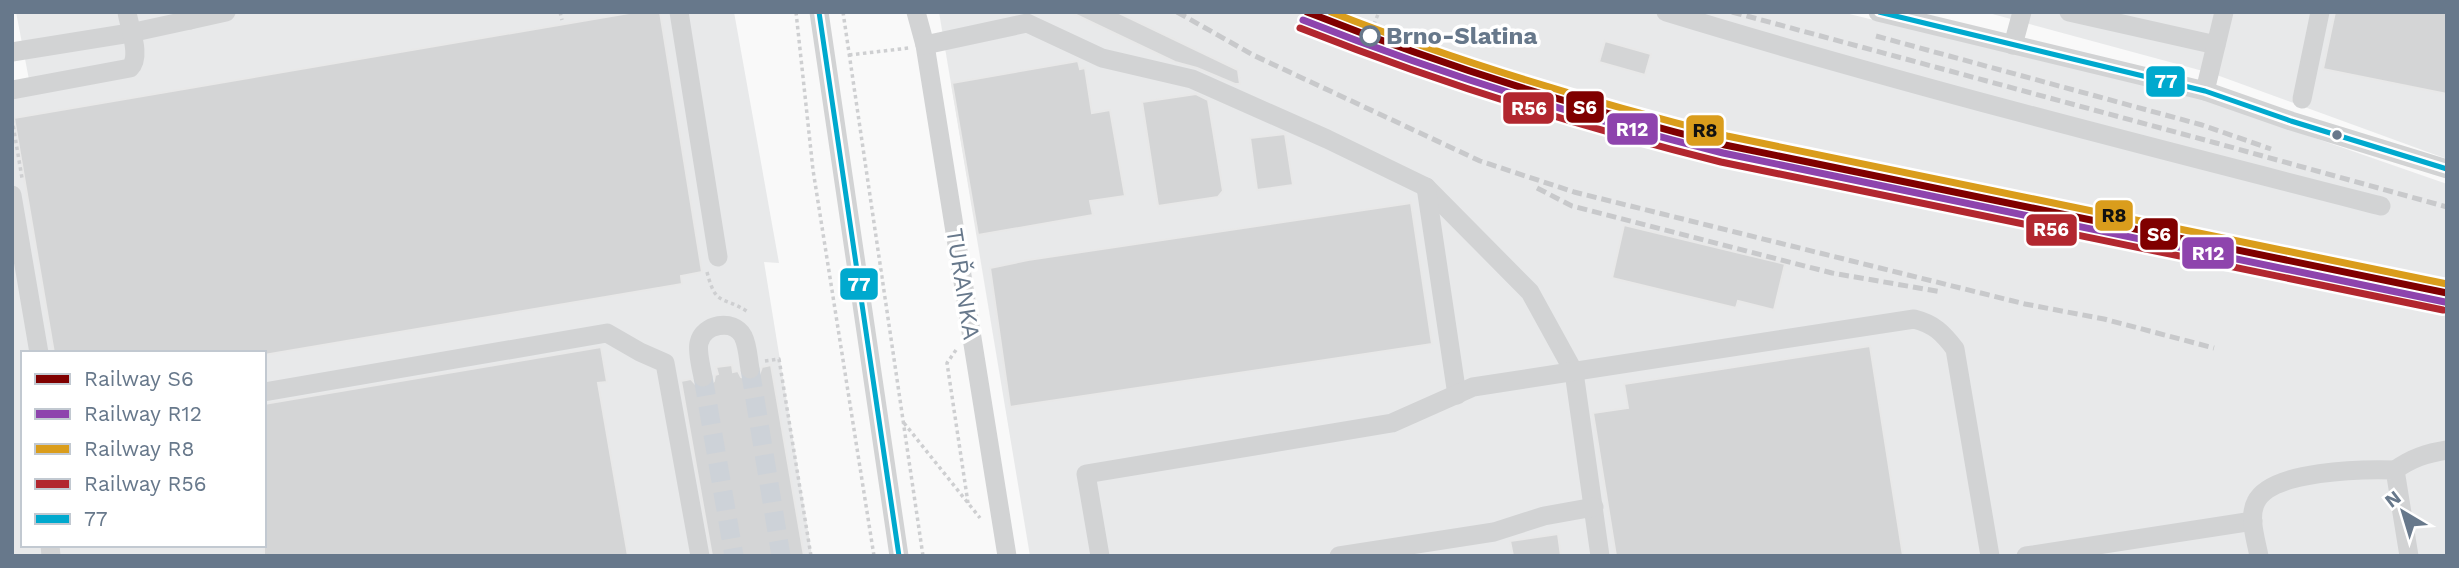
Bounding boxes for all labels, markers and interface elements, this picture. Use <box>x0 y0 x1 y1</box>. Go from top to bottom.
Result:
place label: Brno-Slatina <box>1386 22 1537 50</box>
marker: Brno-Slatina <box>1360 26 1380 46</box>
line badge: 77 <box>2145 65 2186 98</box>
text: 77 <box>2154 70 2178 93</box>
line badge: S6 <box>1565 90 1605 124</box>
line badge: R56 <box>1502 91 1555 125</box>
text: S6 <box>1573 96 1597 119</box>
text: R56 <box>1511 97 1547 120</box>
line badge: R12 <box>1606 112 1659 146</box>
line badge: R8 <box>1685 114 1725 147</box>
text: R12 <box>1616 118 1648 141</box>
text: R8 <box>1692 119 1718 142</box>
unlabelled marker <box>2330 128 2344 142</box>
line badge: R8 <box>2094 199 2134 232</box>
text: R8 <box>2101 204 2127 227</box>
line badge: R56 <box>2025 213 2078 247</box>
line badge: S6 <box>2139 217 2179 251</box>
text: R56 <box>2033 218 2069 241</box>
text: S6 <box>2147 223 2171 246</box>
street label: TUŘANKA <box>940 226 986 342</box>
line badge: R12 <box>2181 236 2235 270</box>
text: R12 <box>2192 242 2224 265</box>
line badge: 77 <box>839 267 879 301</box>
text: 77 <box>847 273 871 296</box>
legend <box>21 351 266 547</box>
text: Railway S6 <box>84 366 194 391</box>
text: Railway R12 <box>84 401 202 426</box>
text: Railway R8 <box>84 436 194 461</box>
text: Railway R56 <box>84 471 207 496</box>
north arrow <box>2368 477 2438 547</box>
text: N <box>2380 486 2405 512</box>
text: 77 <box>84 506 108 531</box>

